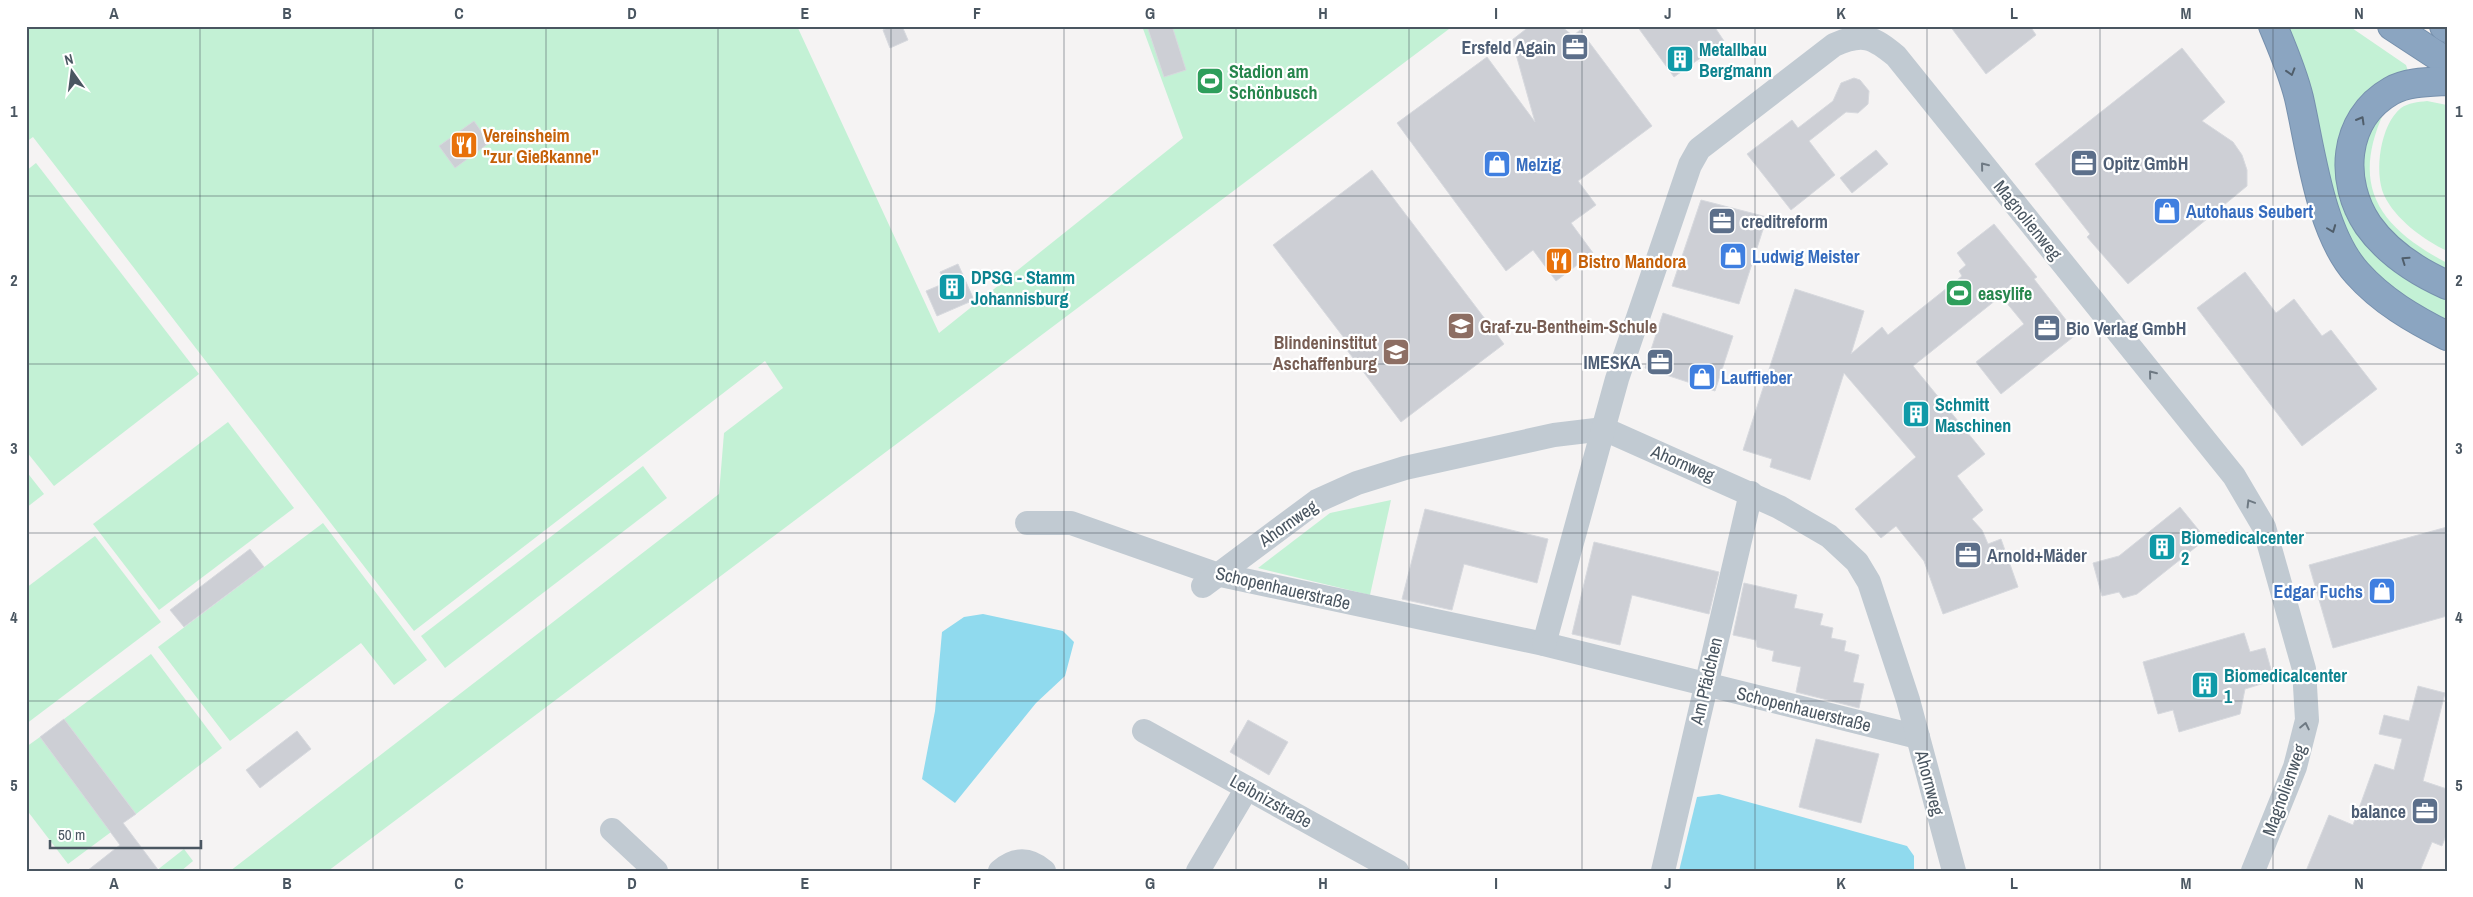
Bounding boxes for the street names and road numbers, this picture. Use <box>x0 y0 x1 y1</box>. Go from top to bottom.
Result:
street label: Magnolienweg <box>1988 175 2068 266</box>
street label: Ahornweg <box>1647 438 1719 488</box>
street label: Ahornweg <box>1253 493 1323 553</box>
street label: Schopenhauerstraße <box>1213 560 1353 616</box>
street label: Am Pfädchen <box>1684 635 1728 728</box>
street label: Schopenhauerstraße <box>1734 680 1874 738</box>
street label: Magnolienweg <box>2256 740 2312 839</box>
street label: Ahornweg <box>1909 747 1951 819</box>
street label: Leibnizstraße <box>1225 768 1317 834</box>

